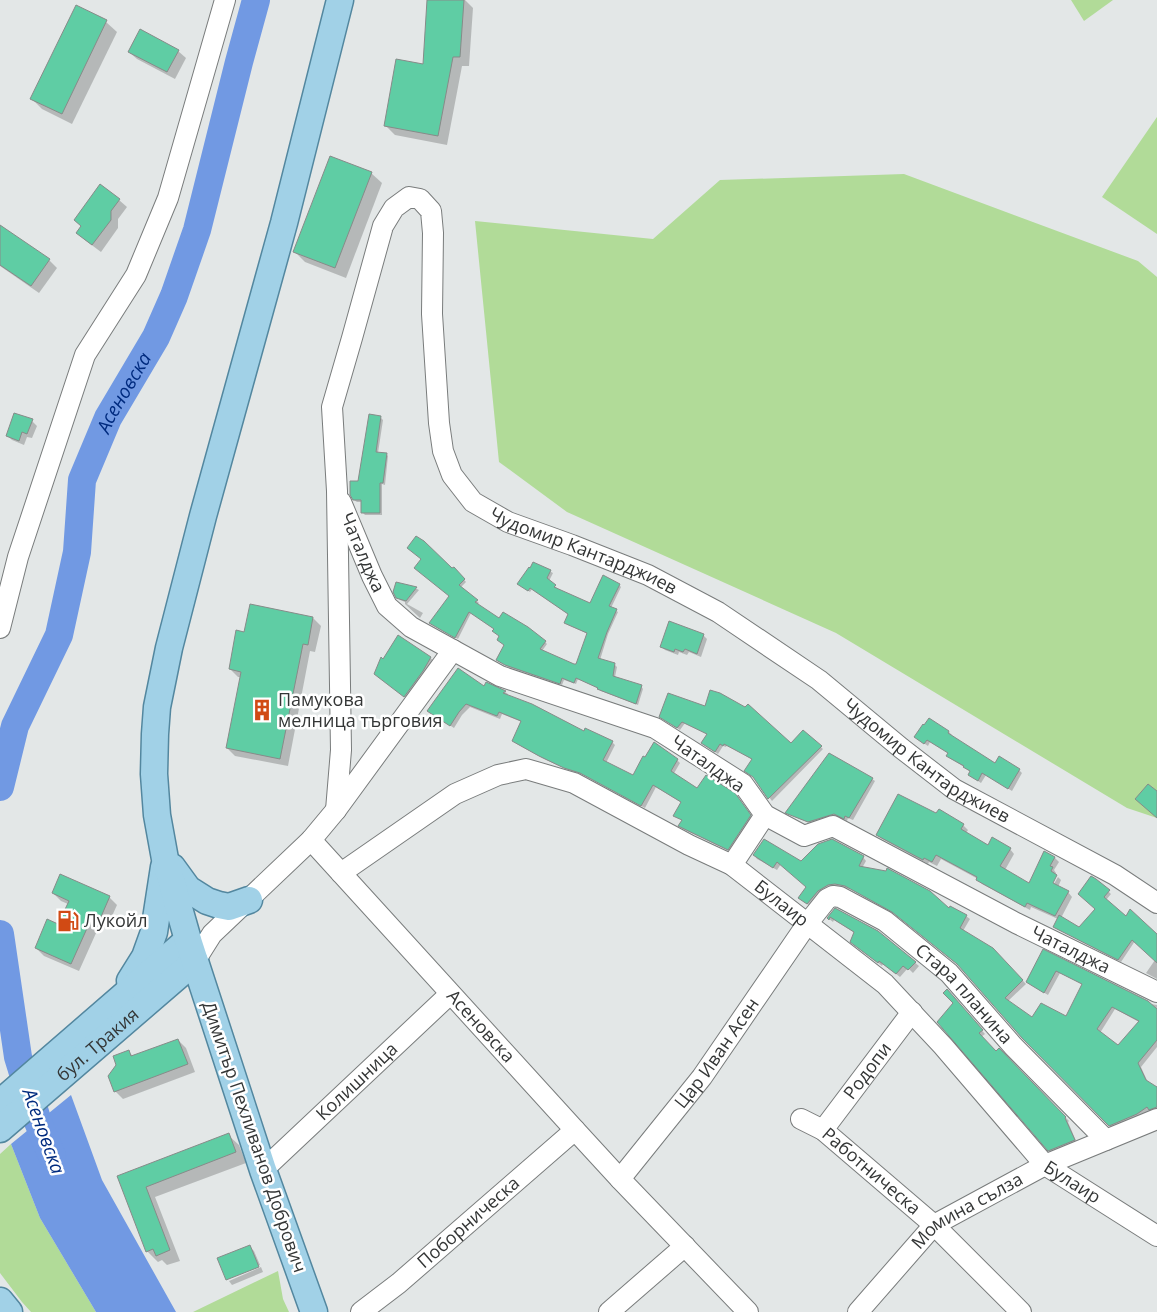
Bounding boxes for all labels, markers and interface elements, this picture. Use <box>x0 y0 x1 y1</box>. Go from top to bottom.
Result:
water label: Асеновска <box>89 347 157 439</box>
street label: Чудомир Кантарджиев <box>486 501 682 599</box>
street label: Чаталджа <box>336 509 391 596</box>
place label: Памукова мелница търговия <box>278 687 443 732</box>
street label: Чудомир Кантарджиев <box>839 692 1015 828</box>
building icon: Памукова мелница търговия <box>249 697 275 723</box>
street label: Чаталджа <box>667 729 750 797</box>
street label: Булаир <box>750 874 814 931</box>
fuel station icon: Лукойл <box>55 908 81 934</box>
place label: Лукойл <box>84 908 148 932</box>
street label: Чаталджа <box>1028 919 1115 978</box>
street label: Стара планина <box>911 937 1019 1049</box>
street label: Асеновска <box>442 984 521 1067</box>
street label: Цар Иван Асен <box>669 993 764 1113</box>
street label: Димитър Пехливанов Добрович <box>197 998 313 1275</box>
street label: бул. Тракия <box>51 1002 143 1086</box>
street label: Колишница <box>310 1037 402 1125</box>
street label: Родопи <box>837 1037 896 1104</box>
water label: Асеновска <box>16 1083 72 1178</box>
street label: Работническа <box>817 1121 926 1219</box>
street label: Булаир <box>1040 1154 1106 1208</box>
street label: Момина сълза <box>906 1166 1027 1254</box>
street label: Поборническа <box>412 1171 524 1273</box>

